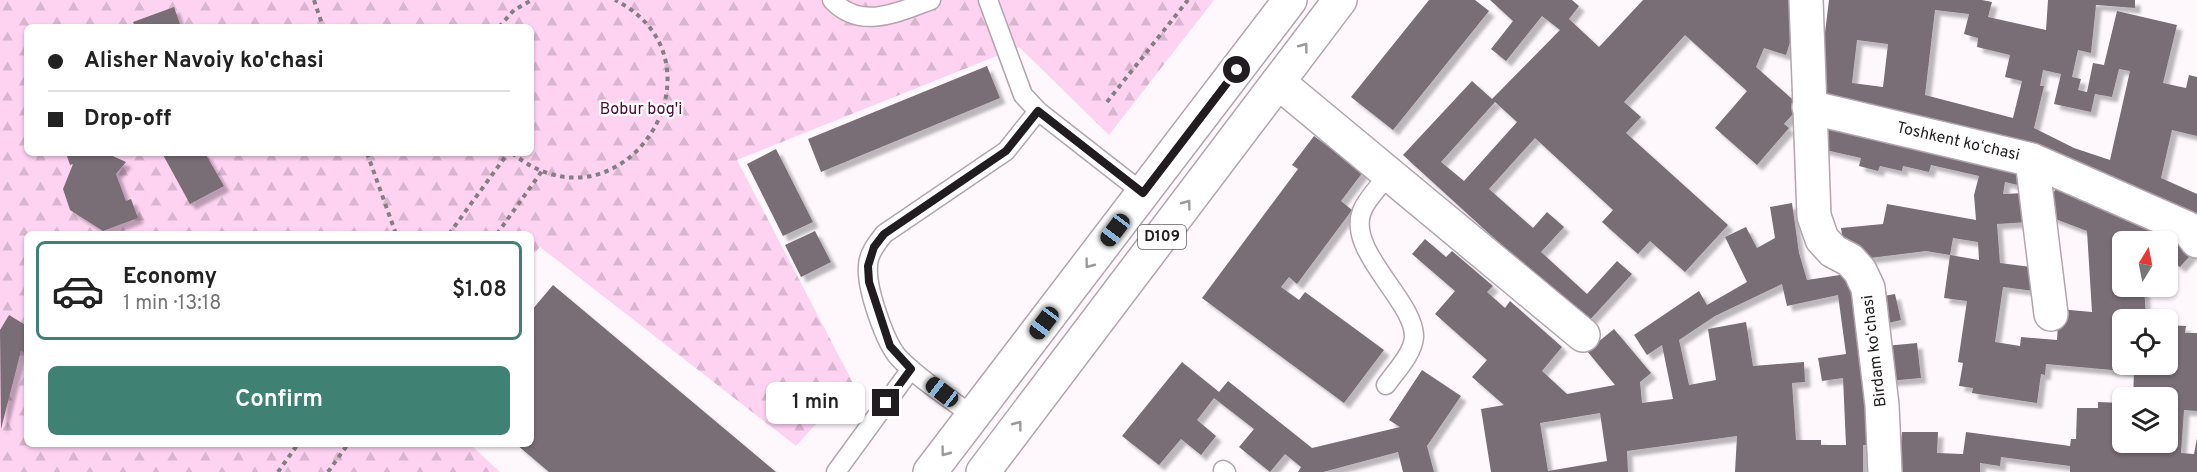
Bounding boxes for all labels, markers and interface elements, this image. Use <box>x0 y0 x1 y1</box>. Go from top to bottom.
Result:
one-way arrow <box>1297 43 1308 54</box>
text: Alisher Navoiy ko'chasi <box>84 48 324 75</box>
route start <box>1223 56 1250 83</box>
park label: Bobur bog'i <box>600 100 682 120</box>
text: Drop-off <box>84 106 171 133</box>
street label: Toshkent koʻchasi <box>1894 118 2022 166</box>
one-way arrow <box>1180 199 1191 210</box>
car <box>1097 210 1133 250</box>
road number: D109 <box>1138 225 1186 249</box>
north arrow <box>2112 231 2178 297</box>
map controls <box>2112 231 2178 453</box>
one-way arrow <box>1086 257 1097 268</box>
icon: car <box>51 264 105 318</box>
text: Economy <box>123 264 217 291</box>
text: $1.08 <box>452 277 507 304</box>
text: 1 min · 13:18 <box>123 291 222 317</box>
street label: Birdam koʻchasi <box>1858 294 1892 408</box>
car <box>1026 303 1062 343</box>
button: locate <box>2112 309 2178 375</box>
button: Confirm <box>48 366 510 435</box>
car <box>922 374 962 410</box>
callout: 1 min <box>766 382 865 424</box>
button: layers <box>2112 387 2178 453</box>
route end <box>872 389 899 416</box>
text: 1 min <box>792 390 839 416</box>
one-way arrow <box>1011 421 1022 432</box>
one-way arrow <box>942 445 953 456</box>

